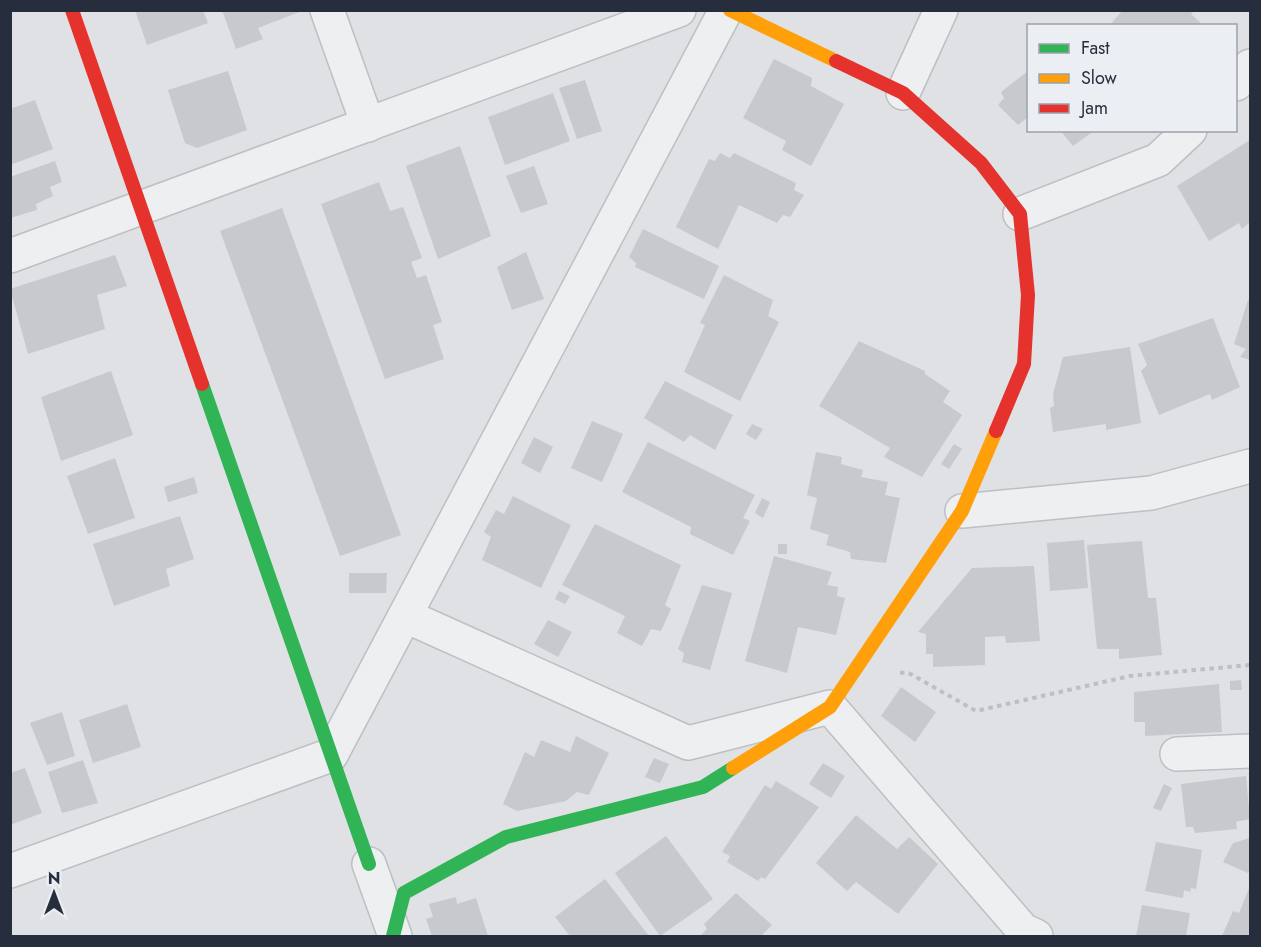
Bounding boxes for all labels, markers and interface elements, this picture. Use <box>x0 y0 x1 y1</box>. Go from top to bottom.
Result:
legend <box>1027 24 1237 132</box>
text: Fast <box>1081 35 1110 61</box>
text: Slow <box>1081 65 1118 91</box>
text: Jam <box>1079 95 1108 121</box>
north arrow <box>24 863 84 923</box>
text: N <box>48 867 60 890</box>

